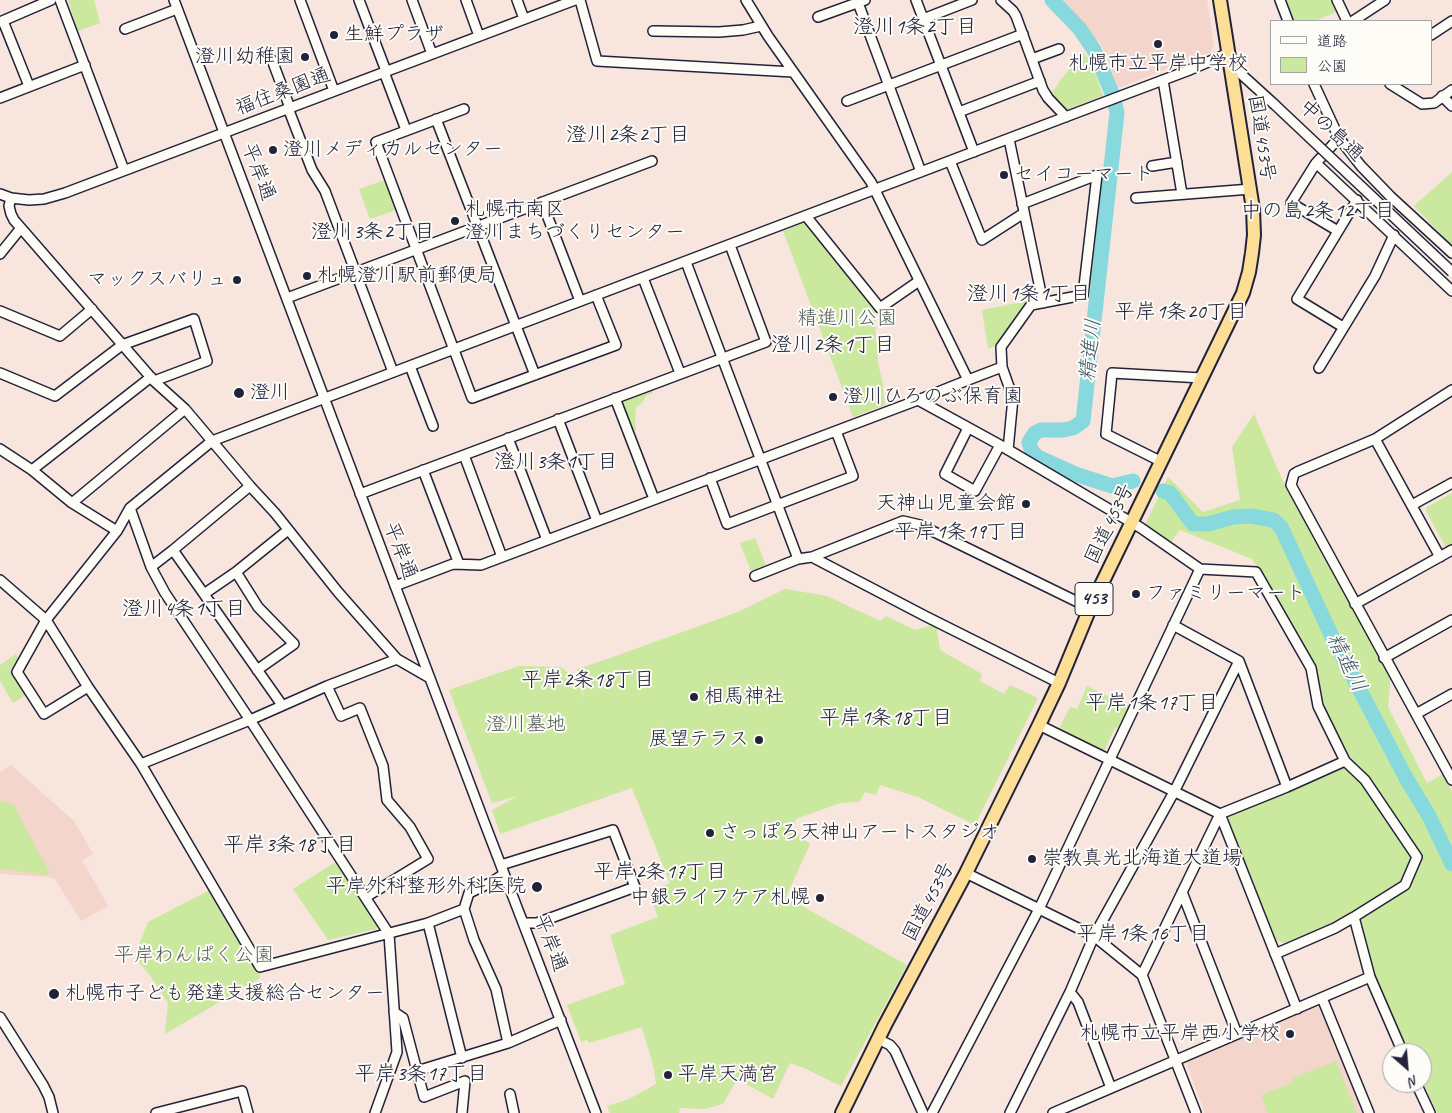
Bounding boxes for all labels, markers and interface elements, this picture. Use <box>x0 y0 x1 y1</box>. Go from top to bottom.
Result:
district label: 澄川1条2丁目 <box>853 14 977 40</box>
legend <box>1270 20 1432 85</box>
place label: 生鮮プラザ <box>344 23 444 47</box>
marker: 生鮮プラザ <box>328 29 340 41</box>
text: 道路 <box>1317 32 1347 51</box>
marker: 札幌市立平岸中学校 <box>1152 38 1164 50</box>
place label: 澄川幼稚園 <box>195 45 295 69</box>
marker: 澄川幼稚園 <box>299 51 311 63</box>
place label: 札幌市立平岸中学校 <box>1068 52 1248 76</box>
text: 公園 <box>1317 57 1347 76</box>
street label: 福住桑園通 <box>232 63 334 121</box>
street label: 国道453号 <box>1242 93 1280 183</box>
street label: 中の島通 <box>1294 95 1368 167</box>
district label: 澄川2条2丁目 <box>566 122 690 148</box>
place label: 澄川メディカルセンター <box>283 138 503 162</box>
street label: 平岸通 <box>236 140 280 204</box>
marker: 澄川メディカルセンター <box>267 144 279 156</box>
place label: セイコーマート <box>1014 163 1154 187</box>
marker: セイコーマート <box>998 169 1010 181</box>
place label: 札幌市南区 澄川まちづくりセンター <box>465 198 685 245</box>
district label: 中の島2条12丁目 <box>1241 198 1395 224</box>
marker: 札幌市南区 澄川まちづくりセンター <box>449 215 461 227</box>
district label: 澄川3条2丁目 <box>311 219 435 245</box>
place label: 札幌澄川駅前郵便局 <box>317 264 497 288</box>
place label: マックスバリュ <box>87 268 227 292</box>
marker: 札幌澄川駅前郵便局 <box>301 270 313 282</box>
marker: マックスバリュ <box>231 274 243 286</box>
district label: 澄川1条1丁目 <box>967 281 1091 307</box>
district label: 平岸1条20丁目 <box>1114 299 1248 325</box>
park label: 精進川公園 <box>797 307 897 331</box>
water label: 精進川 <box>1075 317 1107 383</box>
district label: 澄川2条1丁目 <box>771 332 895 358</box>
place label: 澄川 <box>250 381 290 405</box>
place label: 澄川ひろのぶ保育園 <box>843 385 1023 409</box>
marker: 澄川 <box>232 386 246 400</box>
marker: 澄川ひろのぶ保育園 <box>827 391 839 403</box>
district label: 澄川3条1丁目 <box>494 449 618 475</box>
street label: 国道453号 <box>1080 480 1140 568</box>
place label: 天神山児童会館 <box>876 492 1016 516</box>
marker: 天神山児童会館 <box>1020 498 1032 510</box>
street label: 平岸通 <box>378 519 422 583</box>
district label: 平岸1条19丁目 <box>894 519 1028 545</box>
road number: 453 <box>1075 582 1113 616</box>
place label: ファミリーマート <box>1146 582 1306 606</box>
marker: ファミリーマート <box>1130 588 1142 600</box>
district label: 澄川4条1丁目 <box>122 596 246 622</box>
water label: 精進川 <box>1320 629 1372 697</box>
district label: 平岸2条18丁目 <box>521 667 655 693</box>
place label: 相馬神社 <box>704 685 784 709</box>
district label: 平岸1条17丁目 <box>1085 690 1219 716</box>
marker: 相馬神社 <box>688 691 700 703</box>
district label: 平岸1条18丁目 <box>819 705 953 731</box>
park label: 澄川墓地 <box>486 713 566 737</box>
place label: 展望テラス <box>649 728 749 752</box>
marker: 展望テラス <box>753 734 765 746</box>
place label: さっぽろ天神山アートスタジオ <box>720 821 999 845</box>
marker: さっぽろ天神山アートスタジオ <box>704 827 716 839</box>
district label: 平岸3条18丁目 <box>223 832 357 858</box>
place label: 崇教真光北海道大道場 <box>1042 847 1242 871</box>
marker: 崇教真光北海道大道場 <box>1026 853 1038 865</box>
street label: 国道453号 <box>898 858 960 946</box>
district label: 平岸2条17丁目 <box>593 859 727 885</box>
place label: 平岸外科整形外科医院 <box>326 875 526 899</box>
marker: 平岸外科整形外科医院 <box>530 880 544 894</box>
place label: 中銀ライフケア札幌 <box>630 886 810 910</box>
marker: 中銀ライフケア札幌 <box>814 892 826 904</box>
street label: 平岸通 <box>528 911 572 975</box>
district label: 平岸1条16丁目 <box>1076 921 1210 947</box>
park label: 平岸わんぱく公園 <box>114 944 274 968</box>
place label: 札幌市子ども発達支援総合センター <box>65 982 385 1006</box>
marker: 札幌市子ども発達支援総合センター <box>47 987 61 1001</box>
place label: 札幌市立平岸西小学校 <box>1080 1022 1280 1046</box>
marker: 札幌市立平岸西小学校 <box>1284 1028 1296 1040</box>
north arrow <box>1382 1043 1432 1093</box>
district label: 平岸3条17丁目 <box>354 1061 488 1087</box>
place label: 平岸天満宮 <box>678 1063 778 1087</box>
marker: 平岸天満宮 <box>662 1069 674 1081</box>
text: N <box>1406 1071 1421 1090</box>

